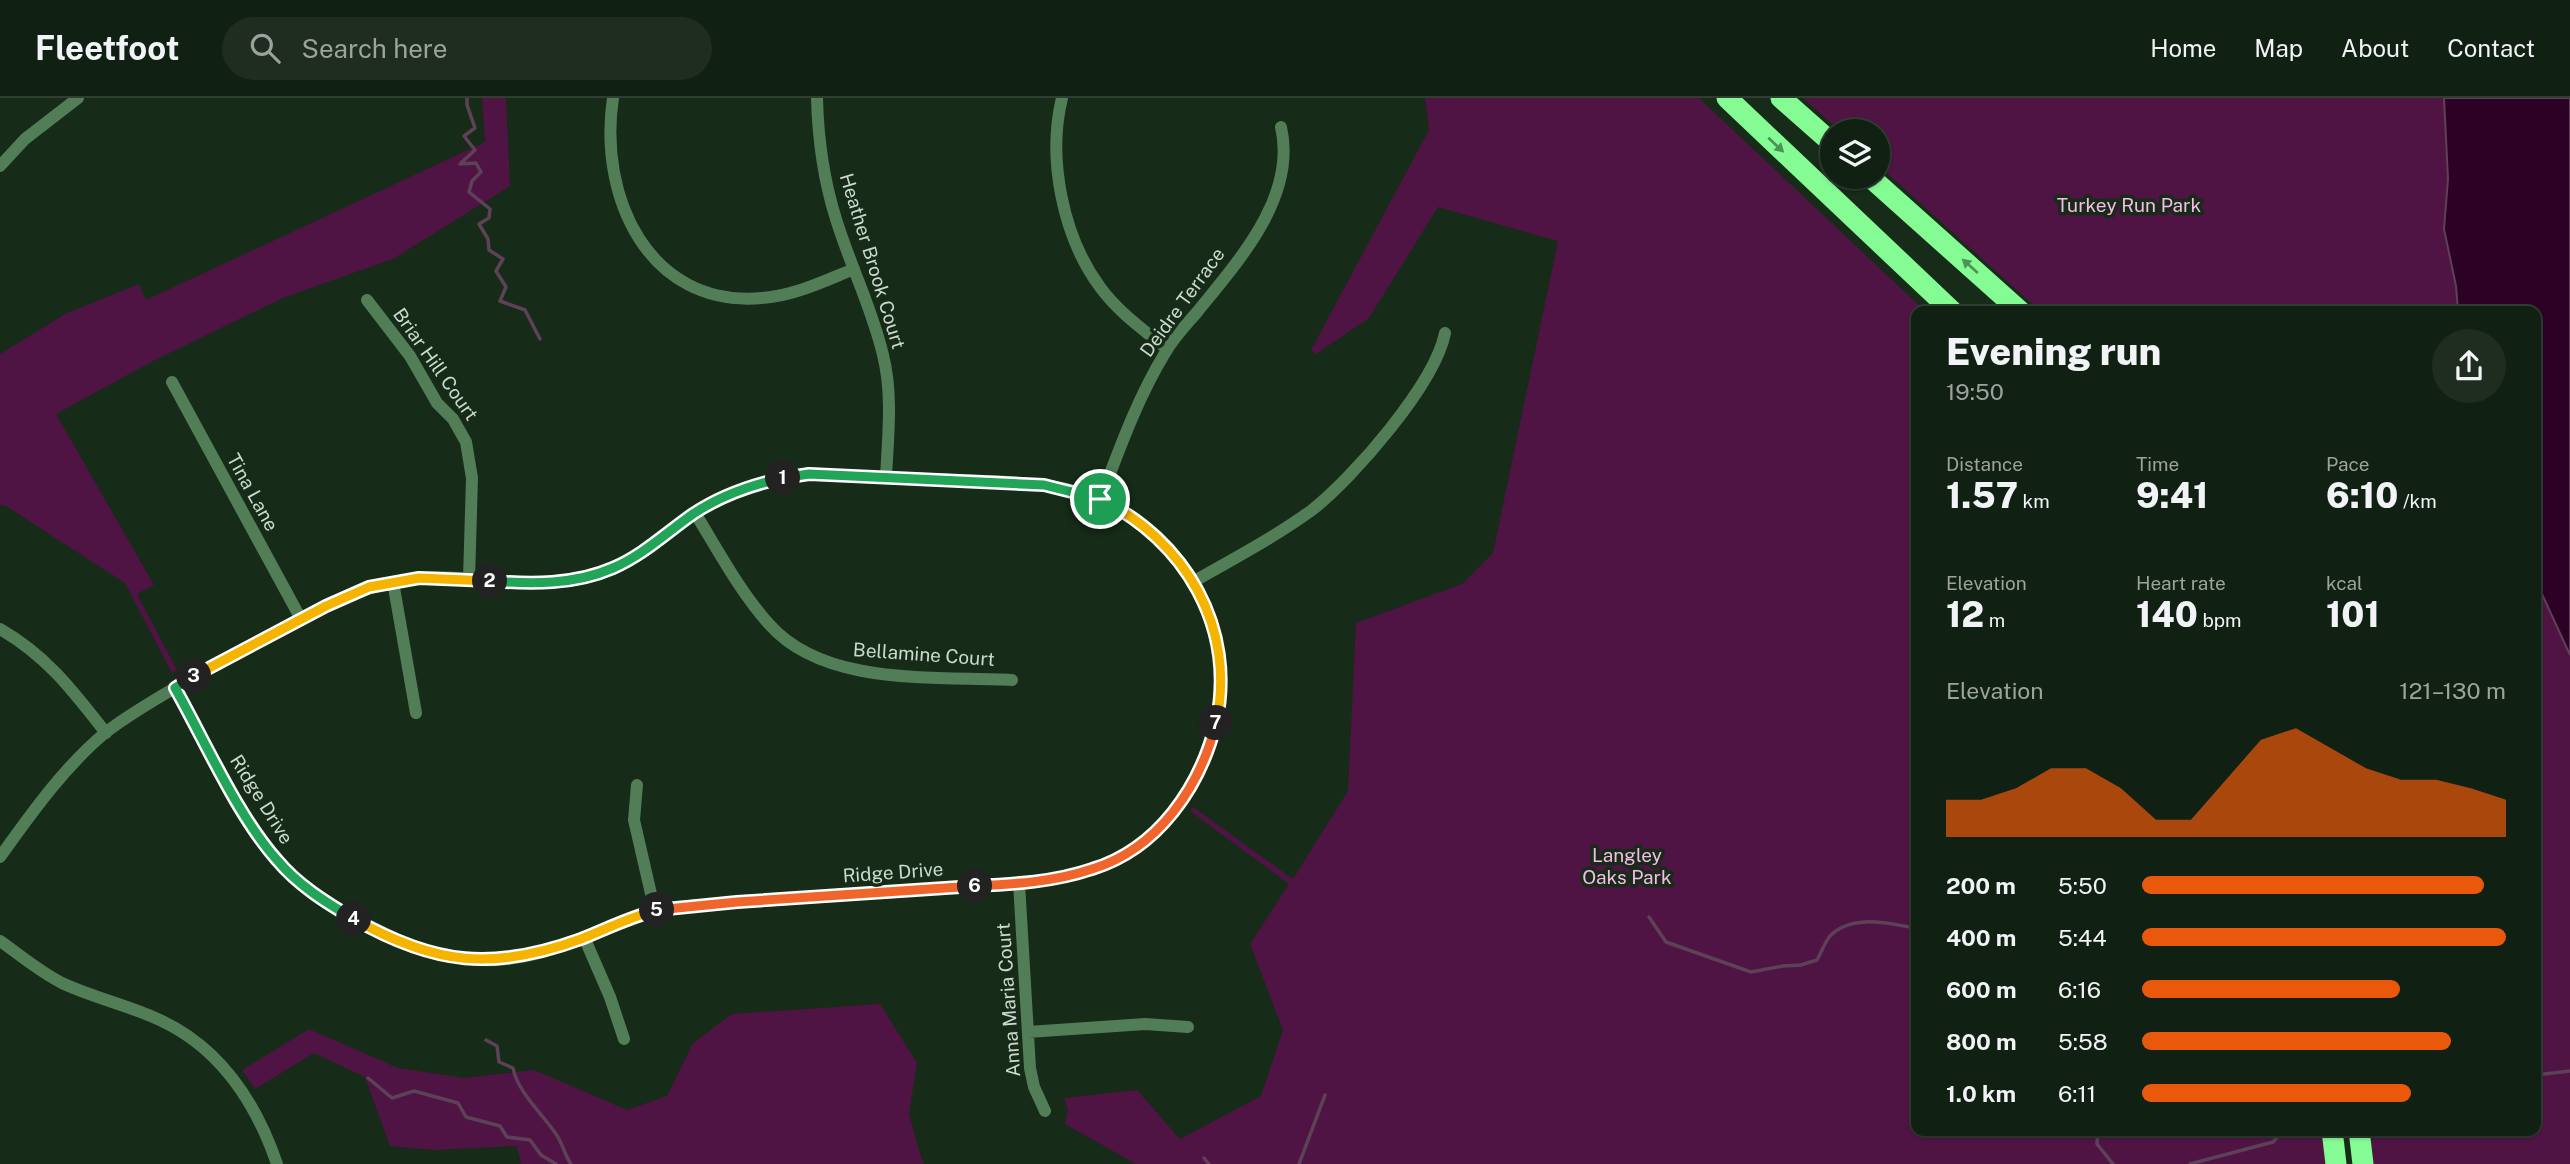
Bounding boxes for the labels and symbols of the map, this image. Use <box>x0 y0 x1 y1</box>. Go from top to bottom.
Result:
one-way arrow <box>1768 136 1785 153</box>
street label: Heather Brook Court <box>836 170 910 352</box>
park label: Turkey Run Park <box>2057 194 2201 216</box>
street label: Deidre Terrace <box>1135 243 1229 361</box>
one-way arrow <box>1961 259 1978 274</box>
street label: Briar Hill Court <box>389 304 483 424</box>
street label: Tina Lane <box>223 449 283 535</box>
pin: 1 <box>766 460 800 496</box>
pin <box>1070 469 1130 529</box>
pin: 2 <box>472 564 508 598</box>
street label: Bellamine Court <box>852 638 996 670</box>
pin: 3 <box>176 658 212 694</box>
pin: 7 <box>1198 706 1234 740</box>
street label: Ridge Drive <box>226 750 298 848</box>
park label: Langley Oaks Park <box>1582 844 1672 888</box>
street label: Ridge Drive <box>842 858 944 886</box>
pin: 6 <box>958 868 992 904</box>
pin: 5 <box>640 892 674 928</box>
pin: 4 <box>336 902 372 936</box>
street label: Anna Maria Court <box>992 922 1024 1078</box>

